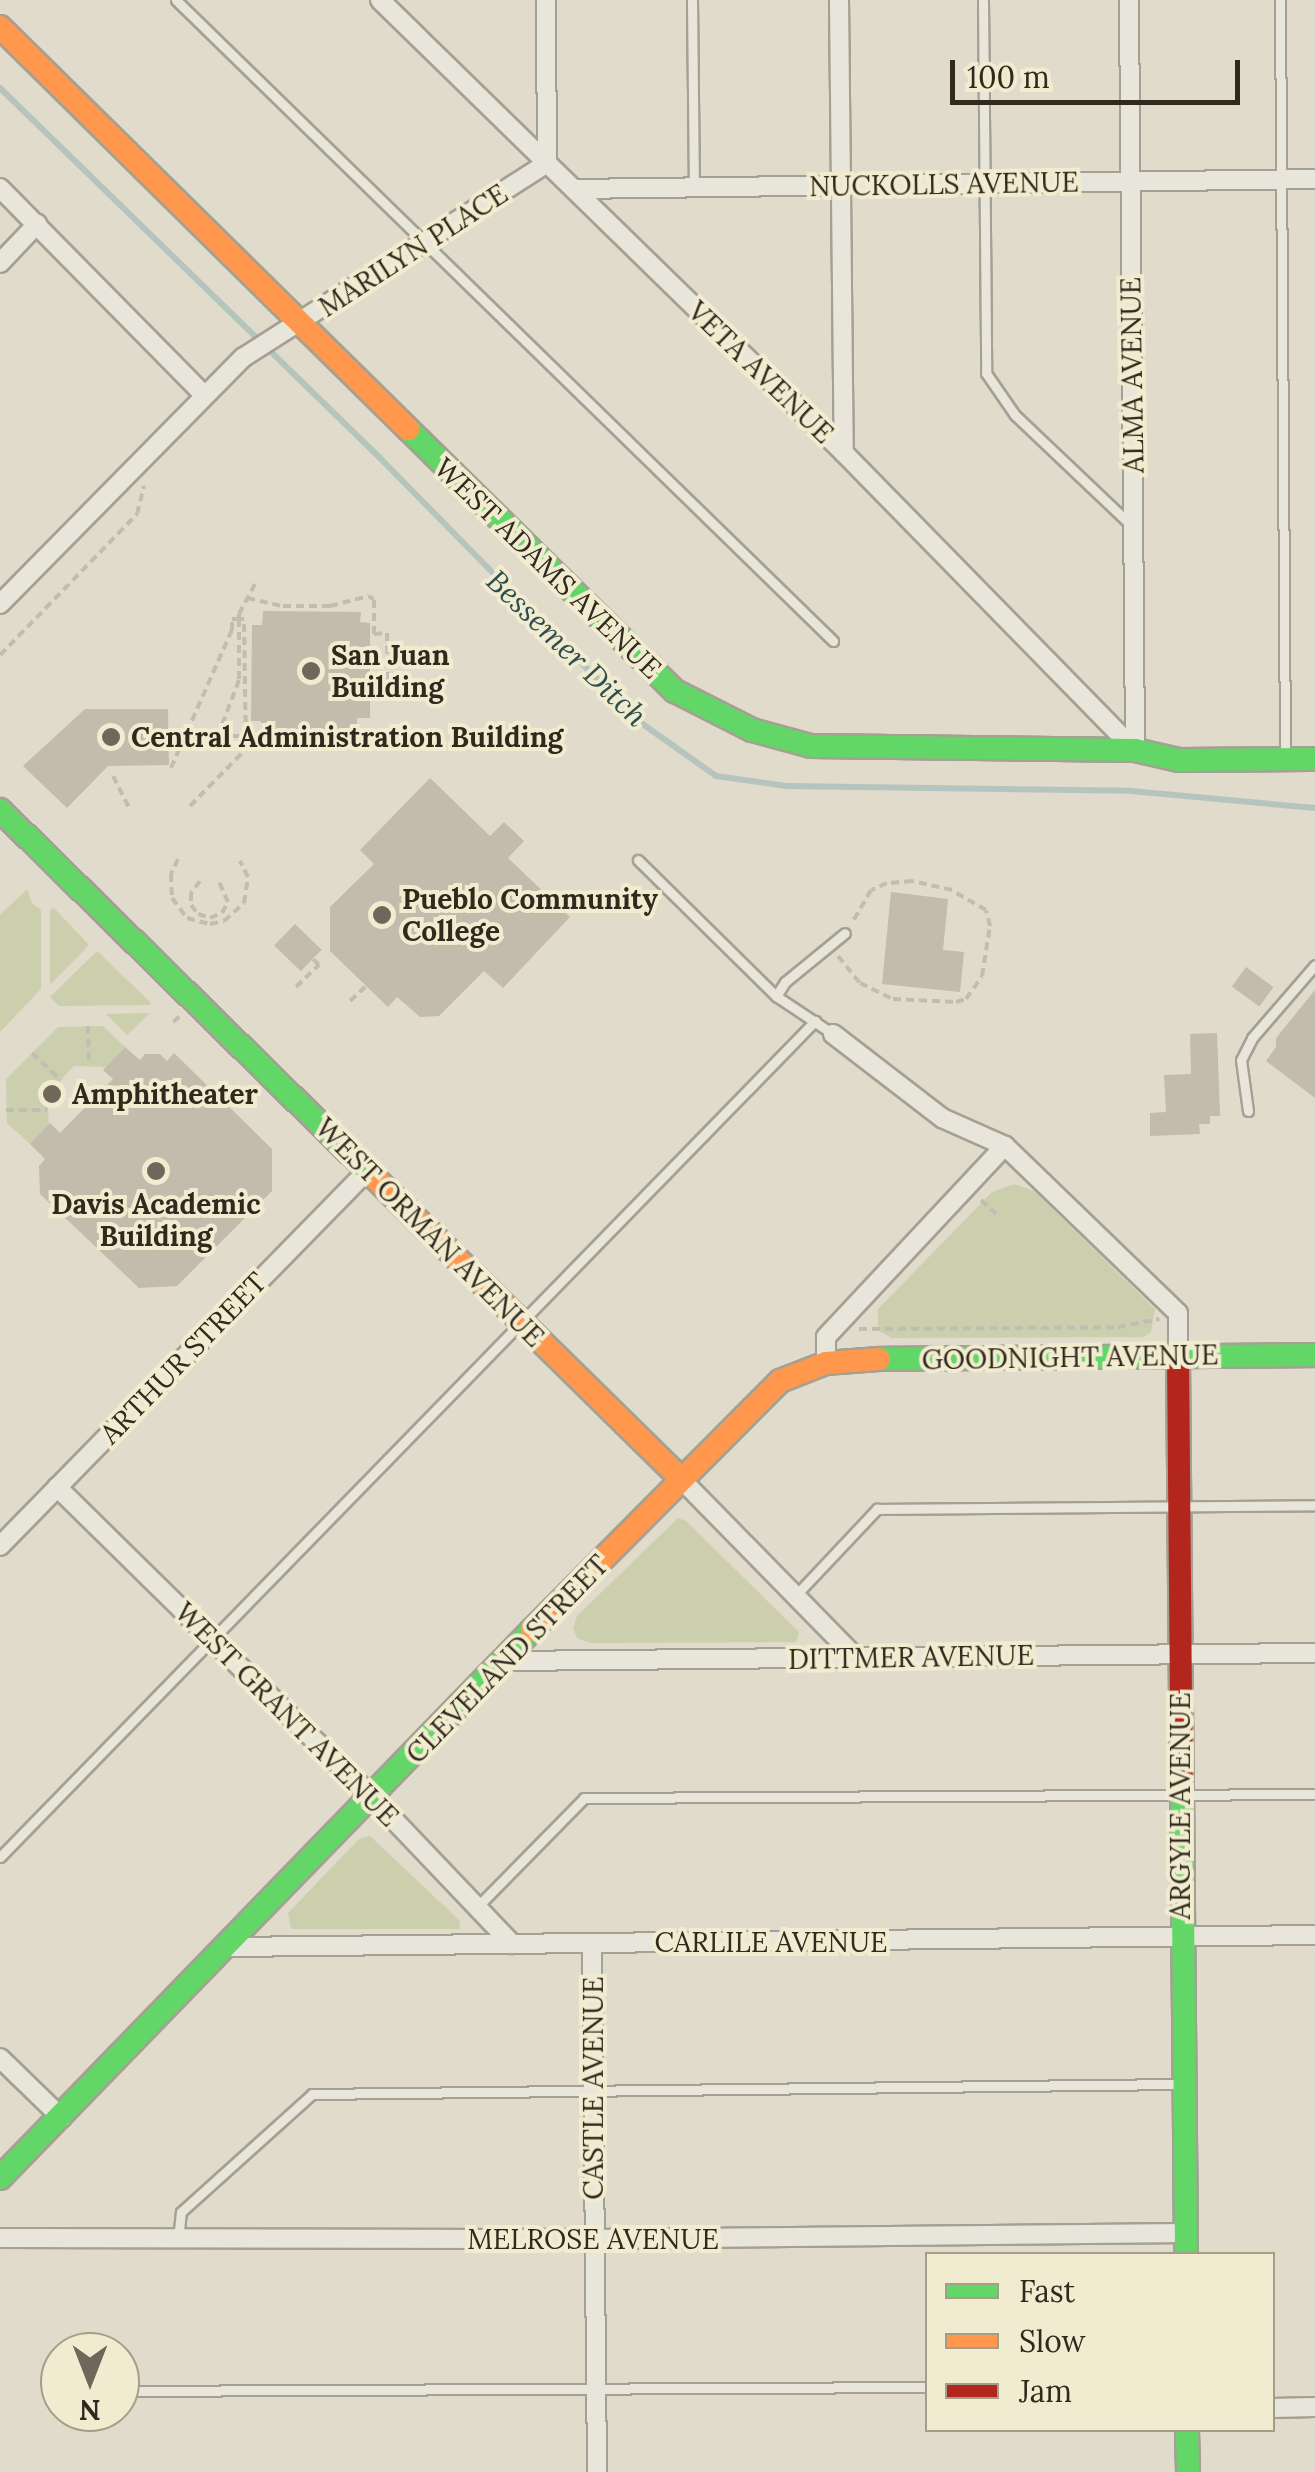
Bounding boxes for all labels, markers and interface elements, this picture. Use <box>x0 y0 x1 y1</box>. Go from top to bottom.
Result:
scale bar <box>955 40 1245 102</box>
text: 100 m <box>967 58 1050 96</box>
street label: NUCKOLLS AVENUE <box>809 165 1079 203</box>
street label: MARILYN PLACE <box>312 176 514 324</box>
street label: ALMA AVENUE <box>1113 277 1151 473</box>
street label: VETA AVENUE <box>681 294 841 450</box>
street label: WEST ADAMS AVENUE <box>427 451 669 685</box>
water label: Bessemer Ditch <box>479 562 655 734</box>
place label: San Juan Building <box>331 638 450 704</box>
marker: San Juan Building <box>300 660 322 682</box>
place label: Central Administration Building <box>131 720 563 754</box>
marker: Central Administration Building <box>100 726 122 748</box>
place label: Pueblo Community College <box>402 882 658 948</box>
marker: Pueblo Community College <box>371 904 393 926</box>
place label: Amphitheater <box>72 1077 258 1111</box>
marker: Amphitheater <box>41 1083 63 1105</box>
street label: WEST ORMAN AVENUE <box>309 1111 551 1353</box>
marker: Davis Academic Building <box>145 1160 167 1182</box>
place label: Davis Academic Building <box>51 1187 261 1253</box>
street label: ARTHUR STREET <box>93 1265 273 1451</box>
street label: GOODNIGHT AVENUE <box>921 1338 1219 1376</box>
street label: CLEVELAND STREET <box>399 1548 615 1770</box>
street label: WEST GRANT AVENUE <box>168 1595 406 1833</box>
street label: DITTMER AVENUE <box>788 1638 1034 1676</box>
street label: ARGYLE AVENUE <box>1163 1692 1197 1920</box>
street label: CARLILE AVENUE <box>655 1925 887 1959</box>
street label: CASTLE AVENUE <box>576 1976 610 2200</box>
street label: MELROSE AVENUE <box>467 2222 719 2256</box>
legend <box>925 2252 1275 2432</box>
text: Fast <box>1019 2272 1075 2310</box>
text: Slow <box>1019 2322 1085 2360</box>
north arrow <box>40 2332 140 2432</box>
text: Jam <box>1019 2372 1072 2410</box>
text: N <box>79 2392 101 2428</box>

